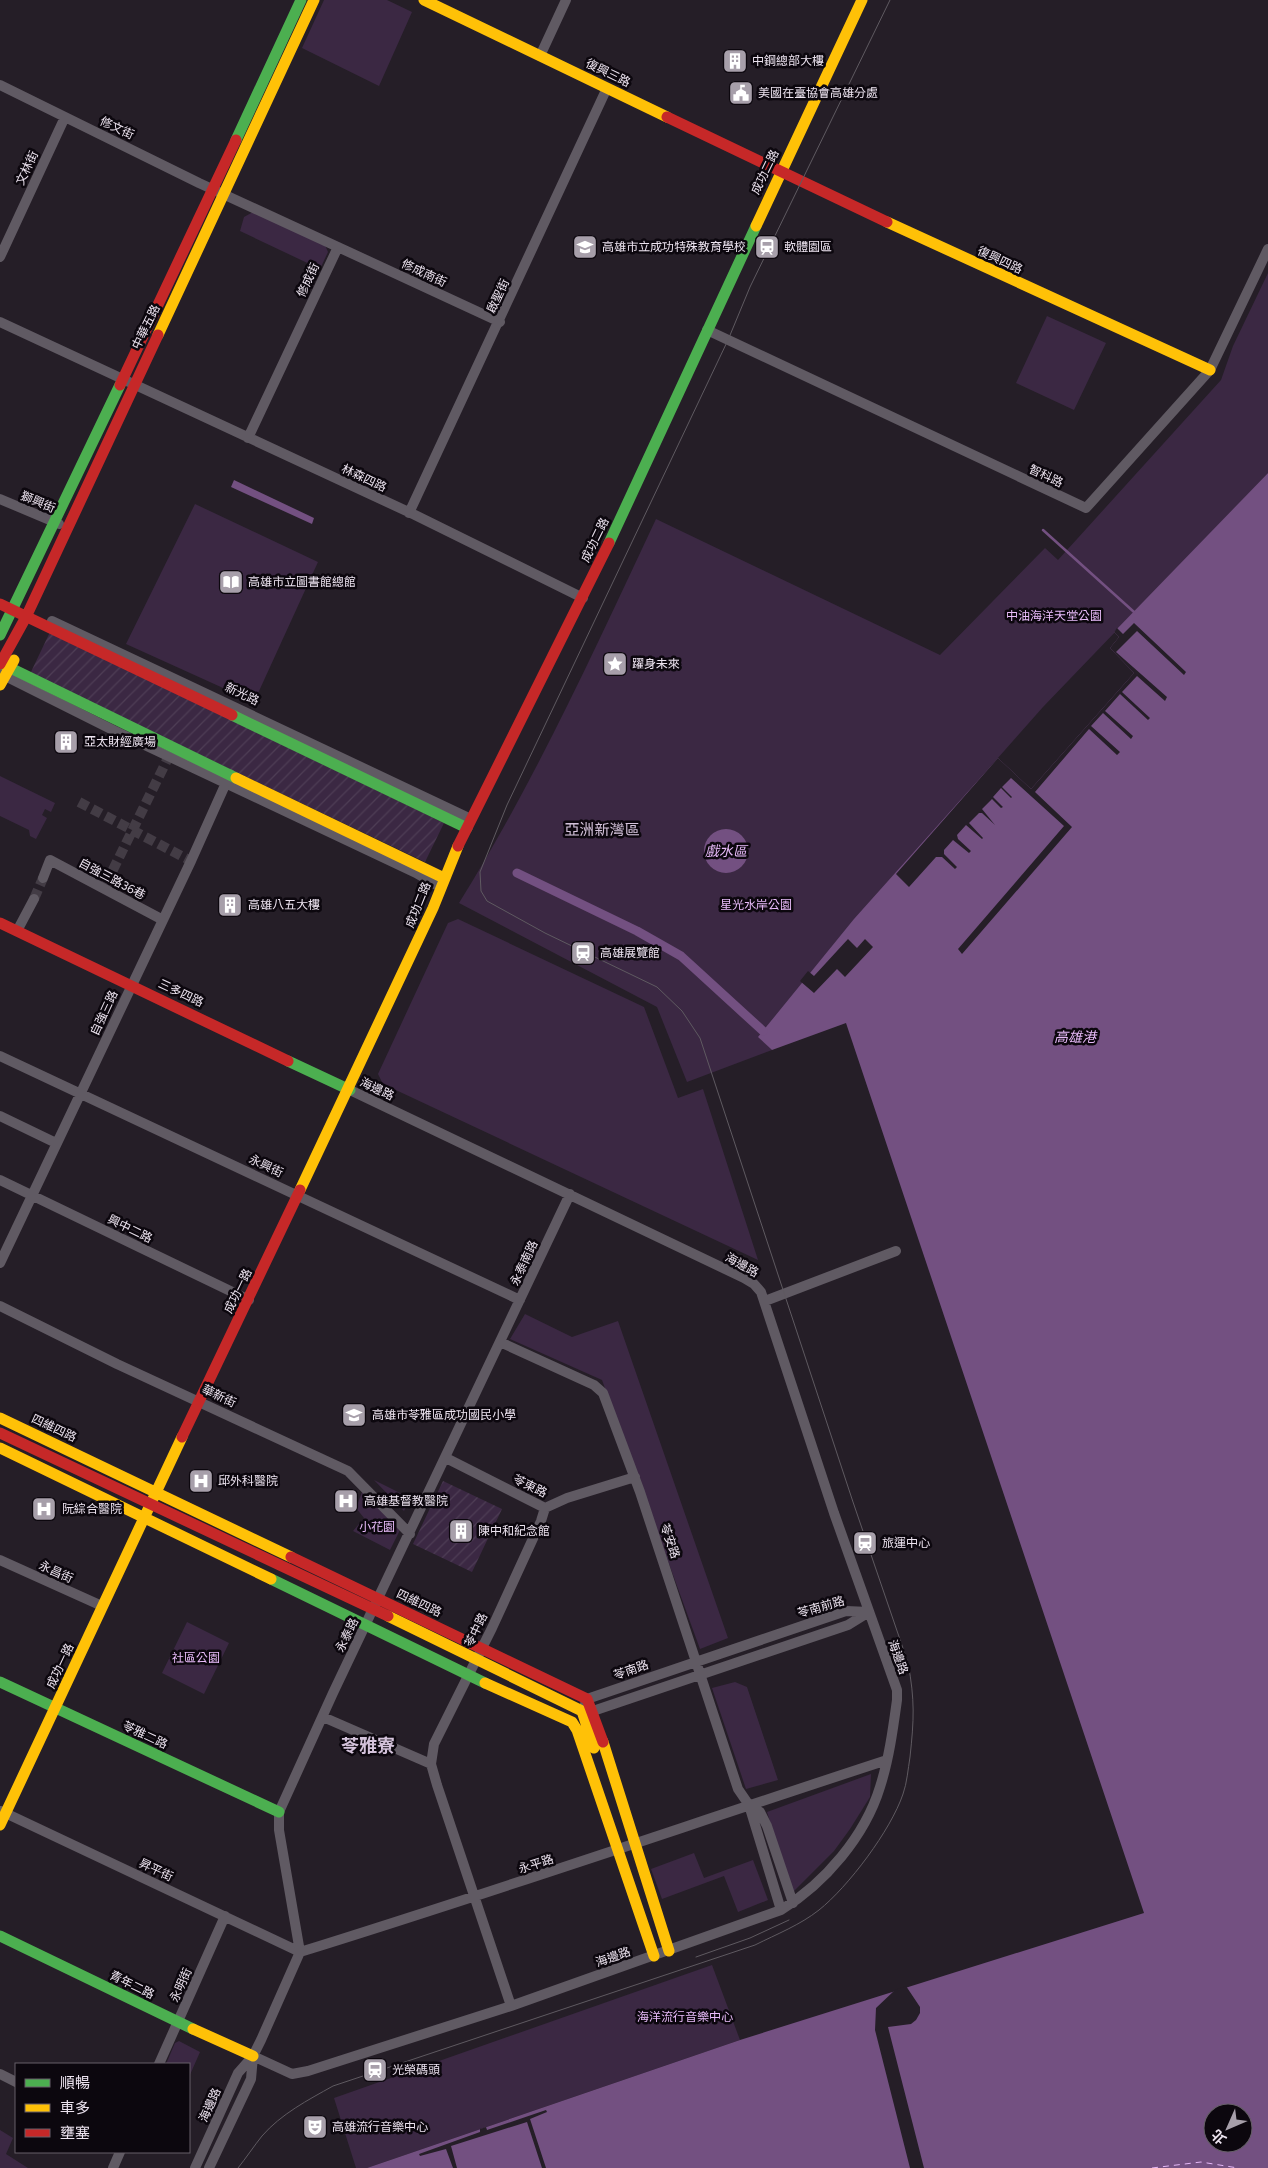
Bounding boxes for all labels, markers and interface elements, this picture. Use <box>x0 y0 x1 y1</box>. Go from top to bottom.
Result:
building icon: 中鋼總部大樓 <box>722 48 748 74</box>
place label: 中鋼總部大樓 <box>752 54 824 68</box>
street label: 復興三路 <box>583 56 633 90</box>
public building icon: 美國在臺協會高雄分處 <box>728 80 754 106</box>
place label: 美國在臺協會高雄分處 <box>758 86 878 100</box>
street label: 修文街 <box>98 114 136 142</box>
street label: 成功二路 <box>748 147 782 197</box>
street label: 文林街 <box>13 149 41 187</box>
school or university icon: 高雄市立成功特殊教育學校 <box>572 234 598 260</box>
station icon: 軟體園區 <box>754 234 780 260</box>
place label: 高雄市立成功特殊教育學校 <box>602 240 746 254</box>
place label: 軟體園區 <box>784 240 832 254</box>
street label: 復興四路 <box>975 244 1025 276</box>
street label: 修成南街 <box>399 257 449 289</box>
street label: 修成街 <box>294 261 322 299</box>
street label: 啟聖街 <box>484 277 512 315</box>
street label: 中華五路 <box>129 302 163 352</box>
street label: 林森四路 <box>339 462 389 494</box>
street label: 智科路 <box>1027 462 1065 490</box>
street label: 獅興街 <box>19 489 57 515</box>
street label: 成功二路 <box>578 515 612 565</box>
library icon: 高雄市立圖書館總館 <box>218 569 244 595</box>
place label: 高雄市立圖書館總館 <box>248 575 356 589</box>
park label: 中油海洋天堂公園 <box>1006 609 1102 623</box>
place icon: 躍身未來 <box>602 651 628 677</box>
place label: 躍身未來 <box>632 657 680 671</box>
street label: 新光路 <box>223 680 261 708</box>
building icon: 亞太財經廣場 <box>53 729 79 755</box>
place label: 亞太財經廣場 <box>84 735 156 749</box>
district label: 亞洲新灣區 <box>564 821 640 839</box>
water label: 戲水區 <box>705 843 749 860</box>
street label: 自強三路36巷 <box>76 856 148 902</box>
street label: 成功二路 <box>403 880 433 930</box>
building icon: 高雄八五大樓 <box>217 892 243 918</box>
place label: 高雄八五大樓 <box>248 898 320 912</box>
park label: 星光水岸公園 <box>720 898 792 912</box>
station icon: 高雄展覽館 <box>570 940 596 966</box>
place label: 高雄展覽館 <box>600 946 660 960</box>
street label: 三多四路 <box>156 977 206 1009</box>
street label: 自強三路 <box>88 988 120 1038</box>
water label: 高雄港 <box>1054 1029 1098 1046</box>
street label: 海邊路 <box>358 1075 396 1103</box>
street label: 永興街 <box>247 1152 285 1180</box>
street label: 興中二路 <box>105 1212 155 1246</box>
street label: 永泰南路 <box>508 1238 540 1288</box>
street label: 海邊路 <box>723 1250 761 1280</box>
street label: 成功一路 <box>221 1266 255 1316</box>
street label: 華新街 <box>200 1382 238 1410</box>
school or university icon: 高雄市苓雅區成功國民小學 <box>341 1402 367 1428</box>
place label: 高雄市苓雅區成功國民小學 <box>372 1408 516 1422</box>
street label: 四維四路 <box>29 1412 79 1444</box>
hospital icon: 邱外科醫院 <box>188 1468 214 1494</box>
street label: 苓東路 <box>511 1472 549 1500</box>
place label: 邱外科醫院 <box>218 1474 278 1488</box>
hospital icon: 高雄基督教醫院 <box>333 1488 359 1514</box>
place label: 高雄基督教醫院 <box>364 1494 448 1508</box>
hospital icon: 阮綜合醫院 <box>31 1496 57 1522</box>
place label: 阮綜合醫院 <box>62 1502 122 1516</box>
building icon: 陳中和紀念館 <box>448 1518 474 1544</box>
park label: 小花園 <box>359 1520 395 1534</box>
street label: 苓安路 <box>658 1522 682 1560</box>
place label: 陳中和紀念館 <box>478 1524 550 1538</box>
station icon: 旅運中心 <box>852 1530 878 1556</box>
place label: 旅運中心 <box>882 1536 930 1550</box>
street label: 永昌街 <box>37 1558 75 1586</box>
street label: 四維四路 <box>394 1587 444 1619</box>
street label: 苓南前路 <box>796 1594 846 1620</box>
street label: 苓中路 <box>462 1611 490 1649</box>
street label: 永泰路 <box>333 1616 361 1654</box>
street label: 海邊路 <box>885 1638 911 1676</box>
street label: 成功一路 <box>44 1641 76 1691</box>
park label: 社區公園 <box>172 1651 220 1665</box>
street label: 苓南路 <box>612 1658 650 1682</box>
street label: 苓雅二路 <box>120 1719 170 1751</box>
district label: 苓雅寮 <box>341 1735 395 1757</box>
street label: 永平路 <box>517 1852 555 1876</box>
street label: 昇平街 <box>137 1856 175 1884</box>
street label: 海邊路 <box>594 1945 632 1969</box>
street label: 永明街 <box>167 1966 195 2004</box>
street label: 青年二路 <box>107 1968 157 2002</box>
park label: 海洋流行音樂中心 <box>637 2010 733 2024</box>
station icon: 光榮碼頭 <box>362 2057 388 2083</box>
legend <box>15 2063 190 2153</box>
place label: 光榮碼頭 <box>392 2063 440 2077</box>
text: 順暢 <box>60 2074 90 2092</box>
street label: 海邊路 <box>196 2086 224 2124</box>
text: 車多 <box>60 2099 90 2117</box>
north arrow <box>1203 2103 1253 2153</box>
theatre icon: 高雄流行音樂中心 <box>302 2114 328 2140</box>
place label: 高雄流行音樂中心 <box>332 2120 428 2134</box>
text: 壅塞 <box>60 2124 90 2142</box>
text: 北 <box>1208 2126 1230 2148</box>

